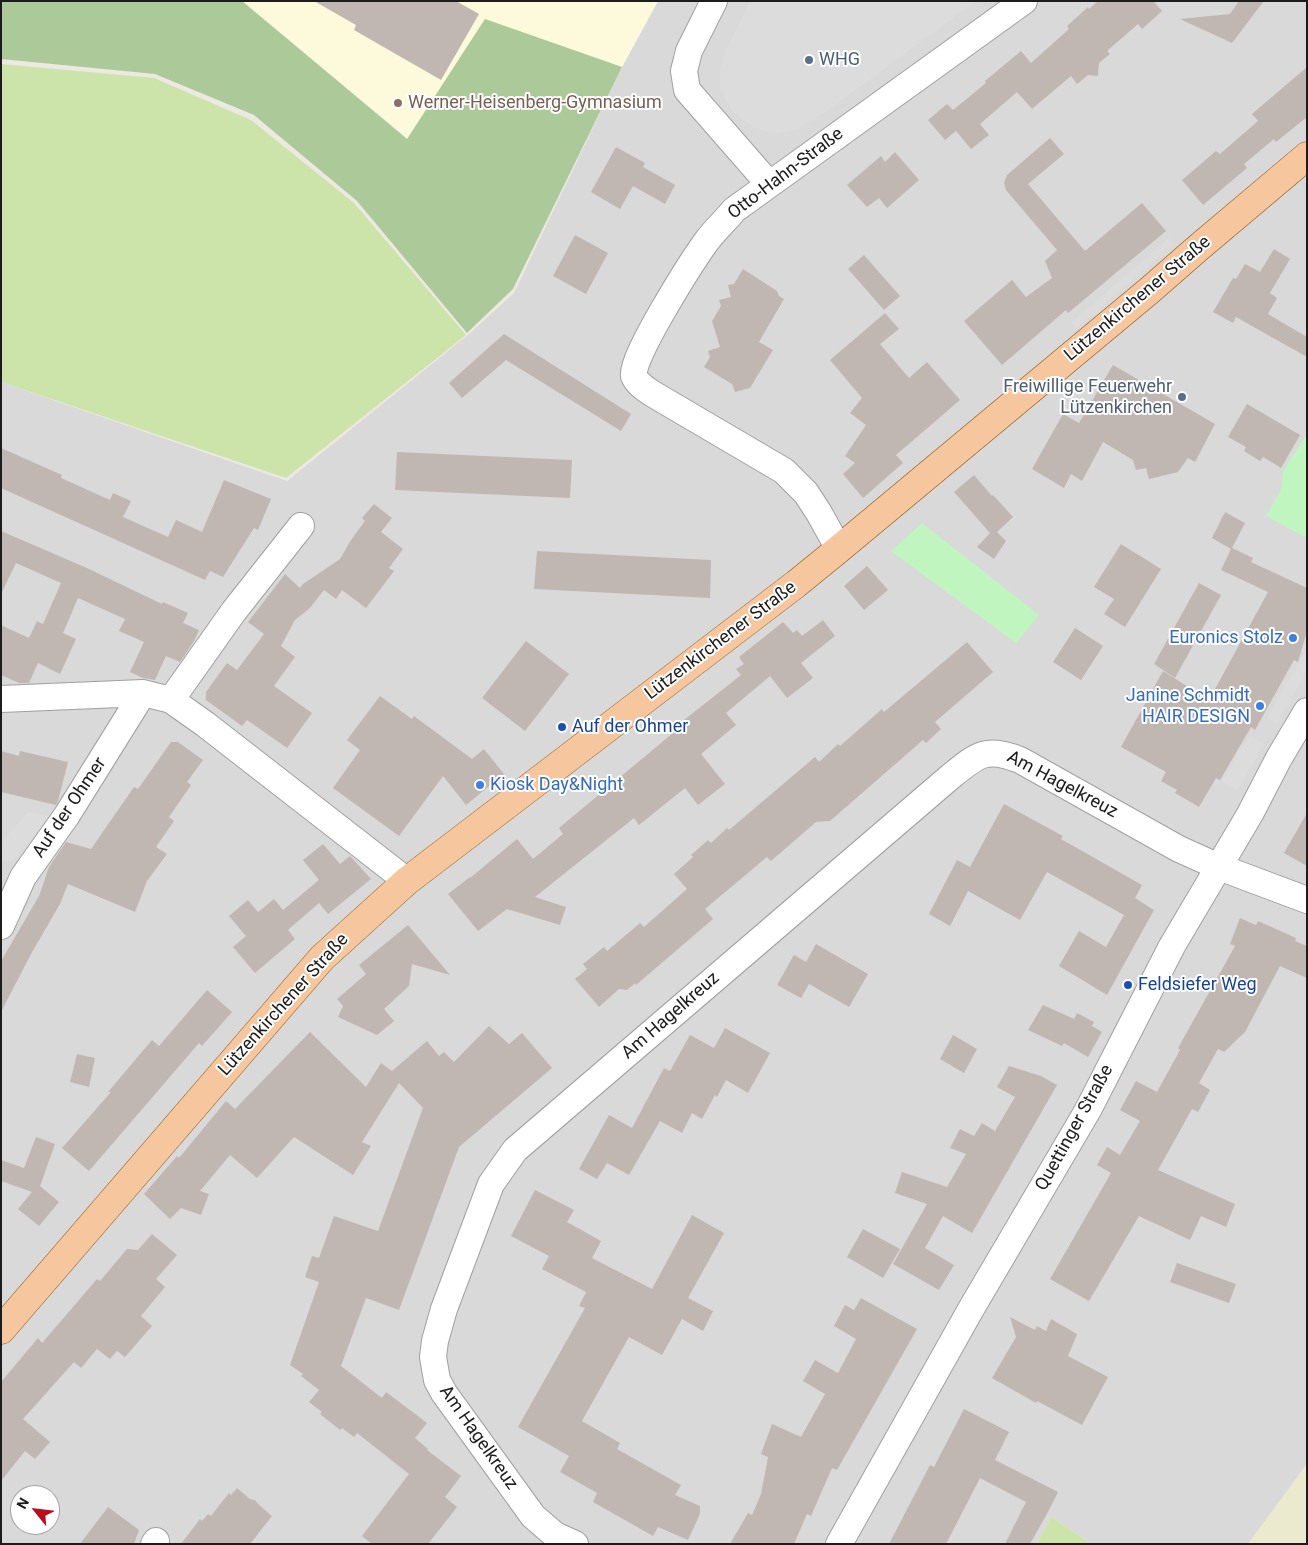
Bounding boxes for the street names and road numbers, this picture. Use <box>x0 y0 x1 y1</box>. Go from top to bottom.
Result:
street label: Otto-Hahn-Straße <box>724 124 848 224</box>
street label: Lützenkirchener Straße <box>1061 232 1215 366</box>
street label: Lützenkirchener Straße <box>641 577 801 705</box>
street label: Am Hagelkreuz <box>1003 747 1121 823</box>
street label: Auf der Ohmer <box>29 754 111 862</box>
street label: Lützenkirchener Straße <box>214 929 354 1081</box>
street label: Am Hagelkreuz <box>618 968 724 1064</box>
street label: Quettinger Straße <box>1031 1061 1119 1195</box>
street label: Am Hagelkreuz <box>434 1382 522 1494</box>

